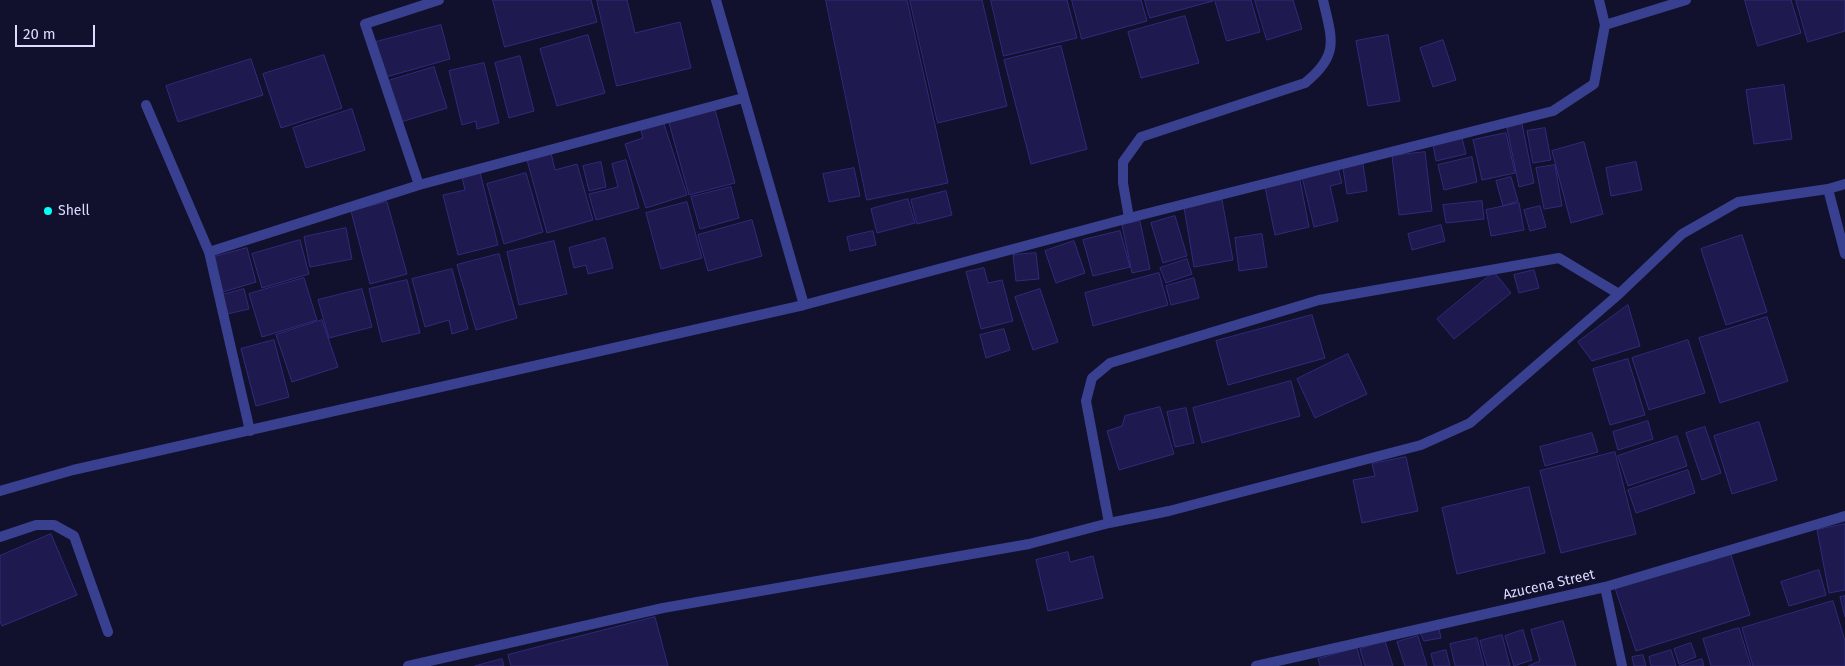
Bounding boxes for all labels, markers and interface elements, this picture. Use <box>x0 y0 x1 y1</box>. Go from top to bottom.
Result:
scale bar <box>18 15 98 47</box>
text: 20 m <box>23 25 56 43</box>
place label: Shell <box>58 203 90 219</box>
marker: Shell <box>42 205 54 217</box>
street label: Azucena Street <box>1501 566 1597 604</box>

